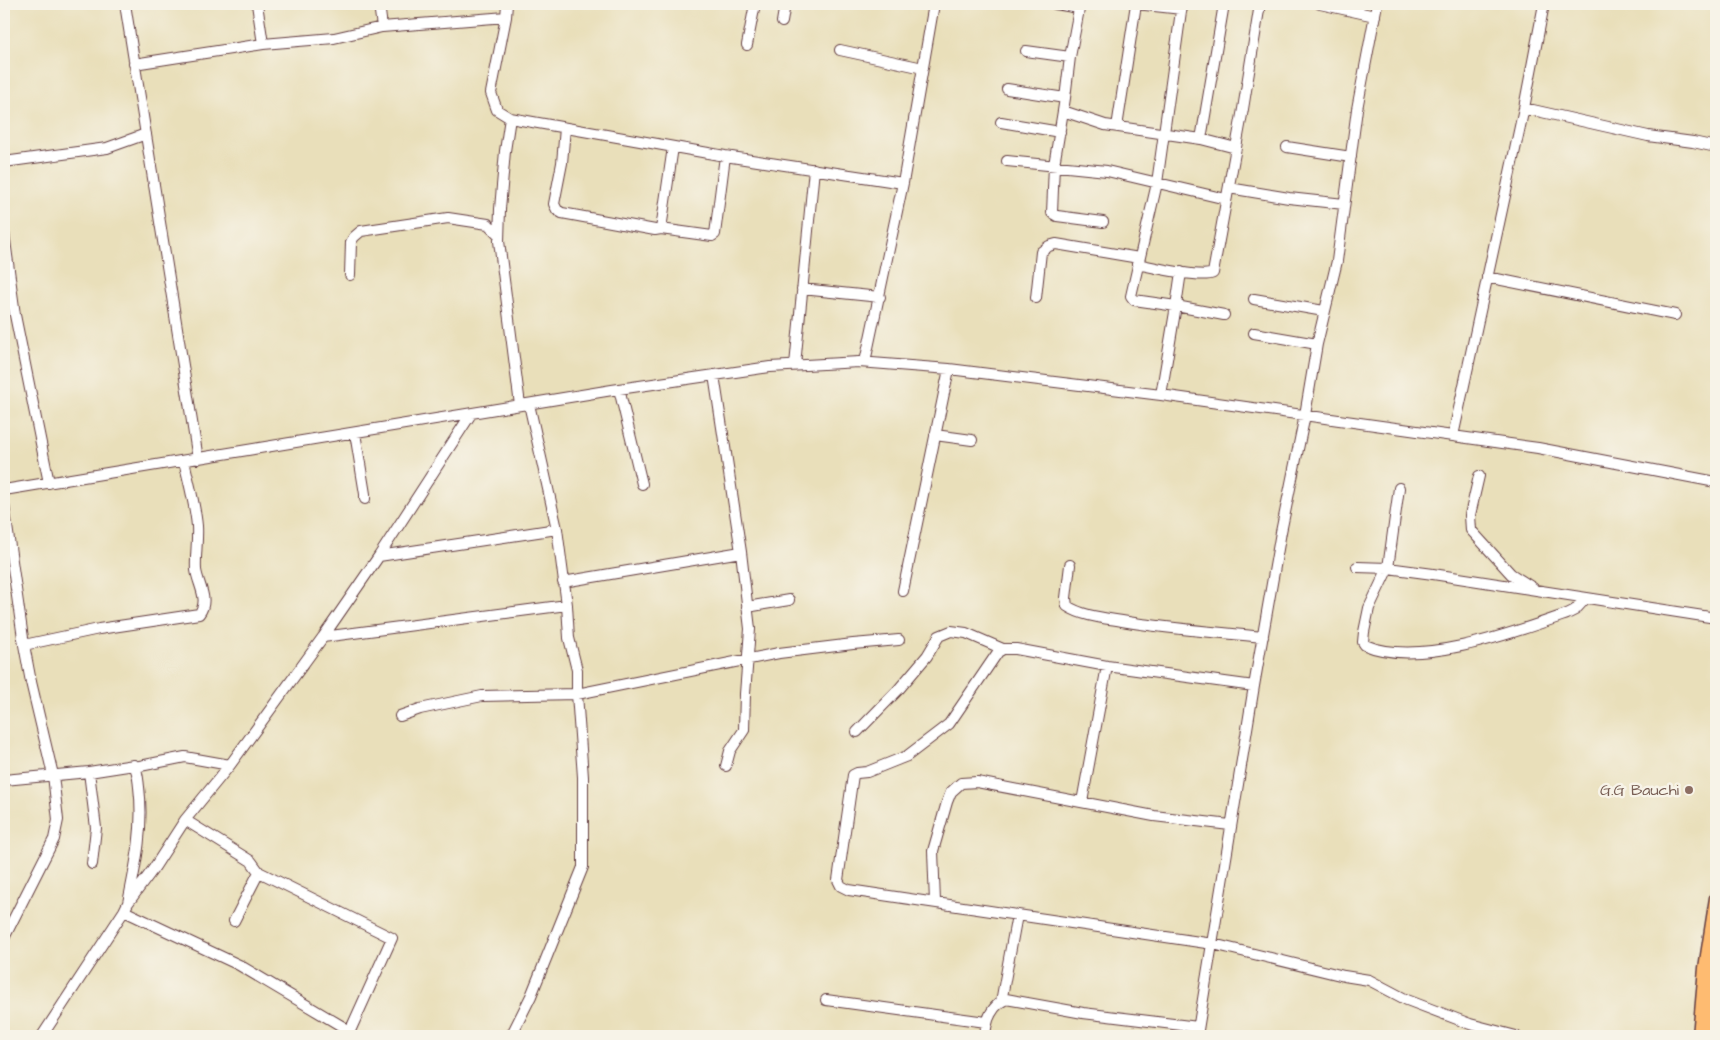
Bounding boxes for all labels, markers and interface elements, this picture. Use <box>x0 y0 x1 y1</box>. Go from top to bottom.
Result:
place label: G.G Bauchi <box>1600 779 1680 801</box>
marker: G.G Bauchi <box>1683 784 1695 796</box>

